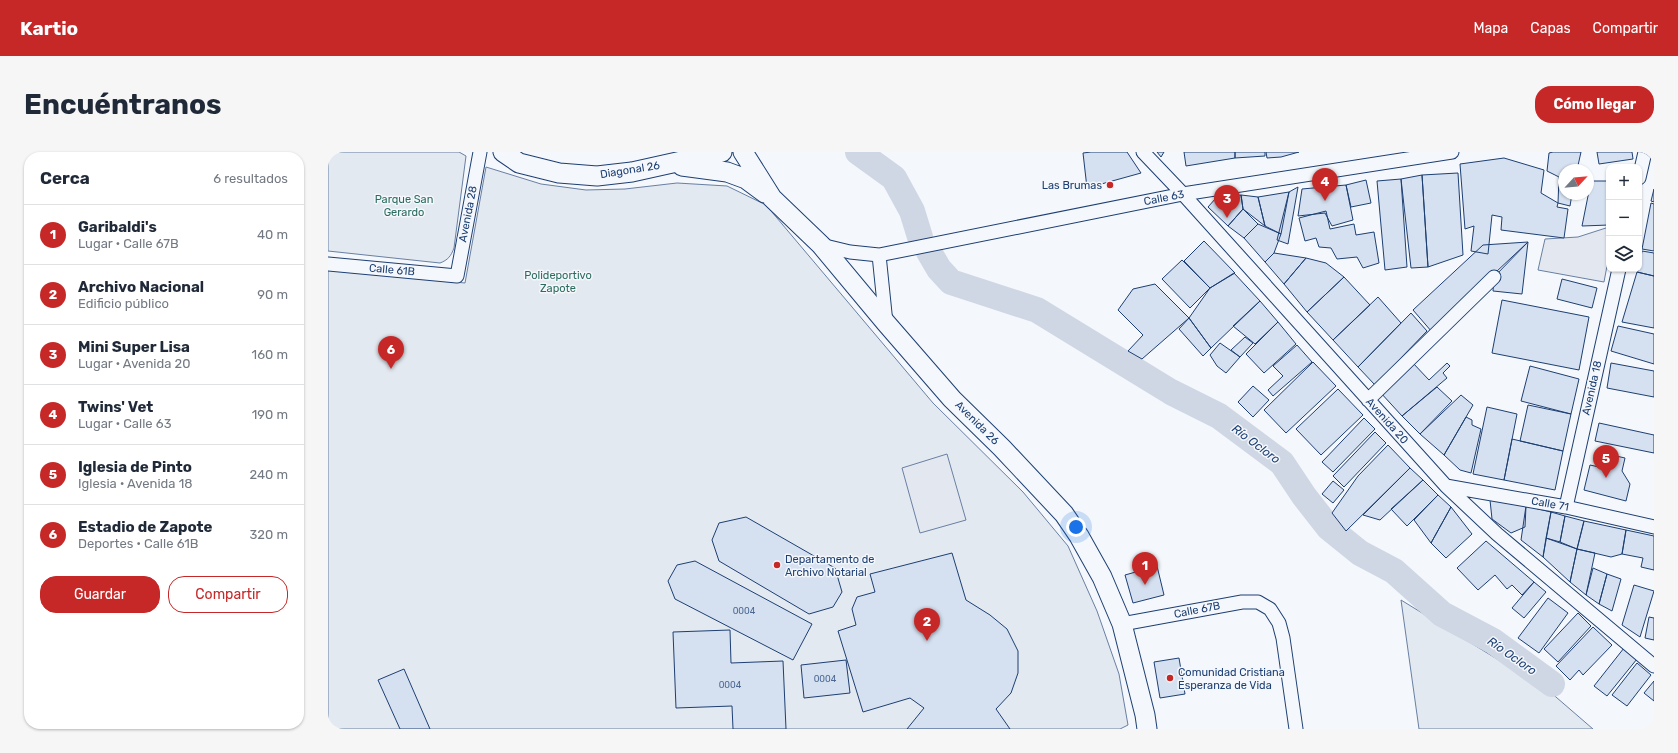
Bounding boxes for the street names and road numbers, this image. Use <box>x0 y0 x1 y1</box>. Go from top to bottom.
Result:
street label: Diagonal 26 <box>599 159 661 181</box>
street label: Avenida 28 <box>456 185 480 243</box>
street label: Calle 63 <box>1143 188 1186 208</box>
street label: Calle 61B <box>369 262 415 278</box>
street label: Avenida 18 <box>1579 360 1605 416</box>
street label: Avenida 20 <box>1363 395 1411 447</box>
street label: Avenida 26 <box>952 398 1002 448</box>
street label: Calle 71 <box>1530 494 1570 514</box>
street label: Calle 67B <box>1173 599 1221 621</box>

